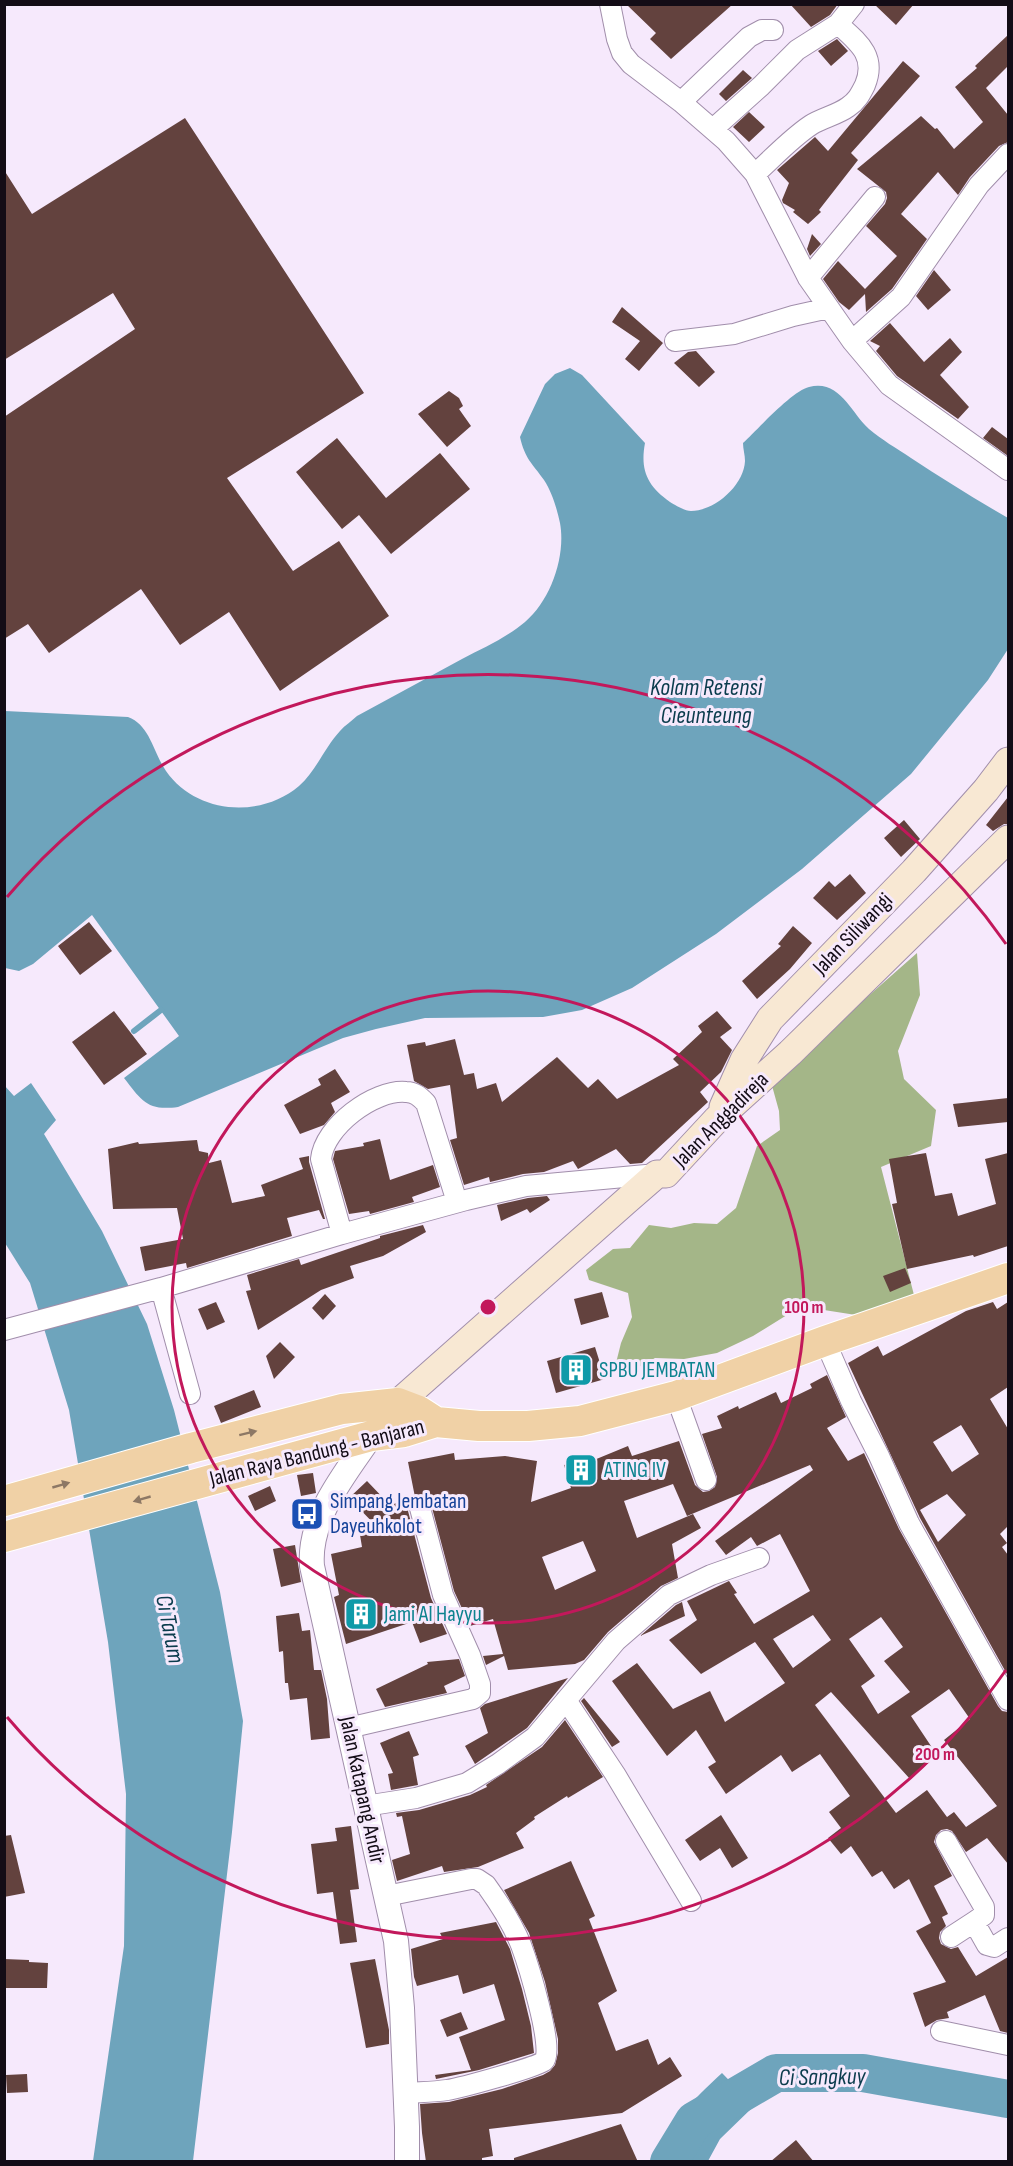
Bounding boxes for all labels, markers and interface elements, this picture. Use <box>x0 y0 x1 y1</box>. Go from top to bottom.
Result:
water label: Kolam Retensi Cieunteung <box>650 673 763 730</box>
street label: Jalan Siliwangi <box>807 887 899 981</box>
street label: Jalan Anggadireja <box>667 1067 774 1174</box>
centre of rings <box>478 1297 498 1317</box>
text: 100 m <box>785 1297 824 1318</box>
building icon: SPBU JEMBATAN <box>558 1352 594 1388</box>
place label: SPBU JEMBATAN <box>599 1357 715 1384</box>
street label: Jalan Raya Bandung - Banjaran <box>206 1413 427 1493</box>
one-way arrow <box>239 1428 257 1438</box>
building icon: ATING IV <box>563 1452 599 1488</box>
place label: ATING IV <box>603 1457 666 1484</box>
one-way arrow <box>52 1480 70 1489</box>
place label: Simpang Jembatan Dayeuhkolot <box>330 1488 466 1540</box>
one-way arrow <box>133 1495 151 1504</box>
bus stop icon: Simpang Jembatan Dayeuhkolot <box>289 1496 325 1532</box>
water label: Ci Tarum <box>149 1592 191 1666</box>
building icon: Jami Al Hayyu <box>343 1596 379 1632</box>
place label: Jami Al Hayyu <box>383 1601 482 1628</box>
street label: Jalan Katapang Andir <box>333 1713 391 1866</box>
text: 200 m <box>915 1744 955 1765</box>
water label: Ci Sangkuy <box>778 2062 867 2092</box>

